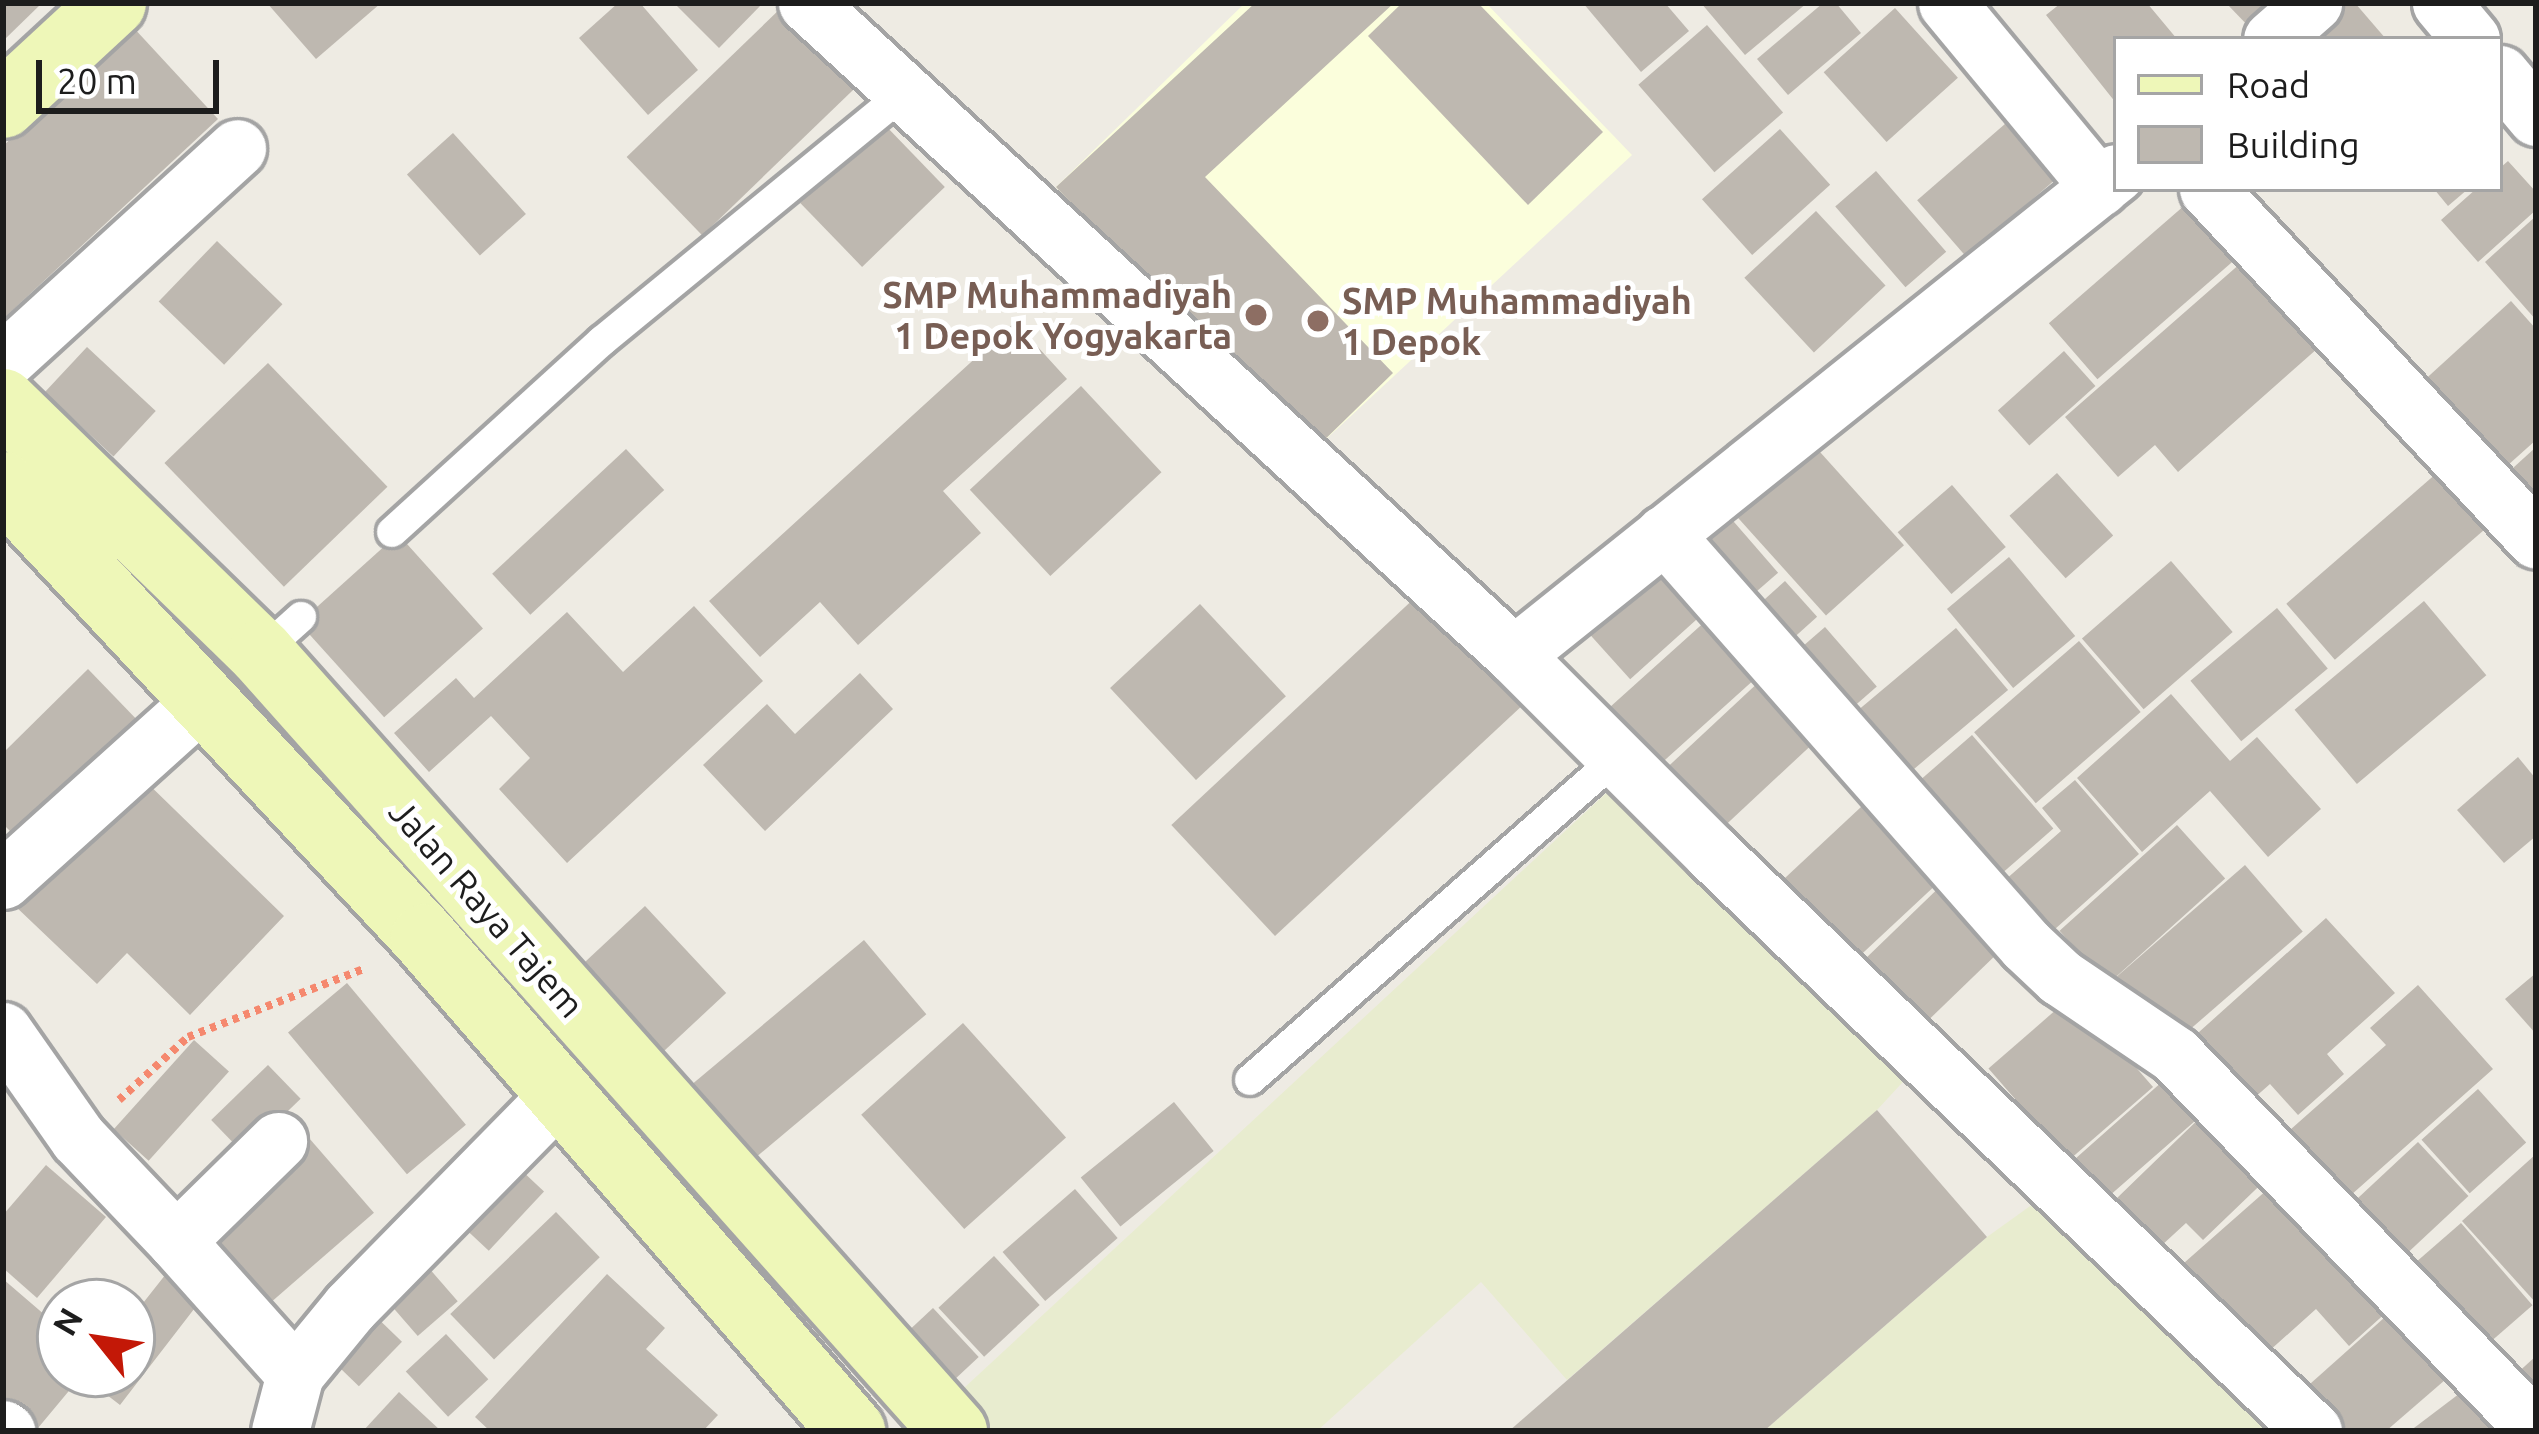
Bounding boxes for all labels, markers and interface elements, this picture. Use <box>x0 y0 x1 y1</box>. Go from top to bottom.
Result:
scale bar <box>42 36 225 110</box>
legend <box>2113 36 2503 192</box>
text: 20 m <box>57 60 137 101</box>
text: Road <box>2227 64 2310 105</box>
text: Building <box>2227 124 2360 165</box>
place label: SMP Muhammadiyah 1 Depok Yogyakarta <box>882 272 1232 357</box>
place label: SMP Muhammadiyah 1 Depok <box>1342 278 1692 363</box>
marker: SMP Muhammadiyah 1 Depok Yogyakarta <box>1243 302 1269 328</box>
marker: SMP Muhammadiyah 1 Depok <box>1305 308 1331 334</box>
street label: Jalan Raya Tajem <box>381 790 593 1026</box>
north arrow <box>36 1278 156 1398</box>
text: N <box>45 1301 89 1341</box>

